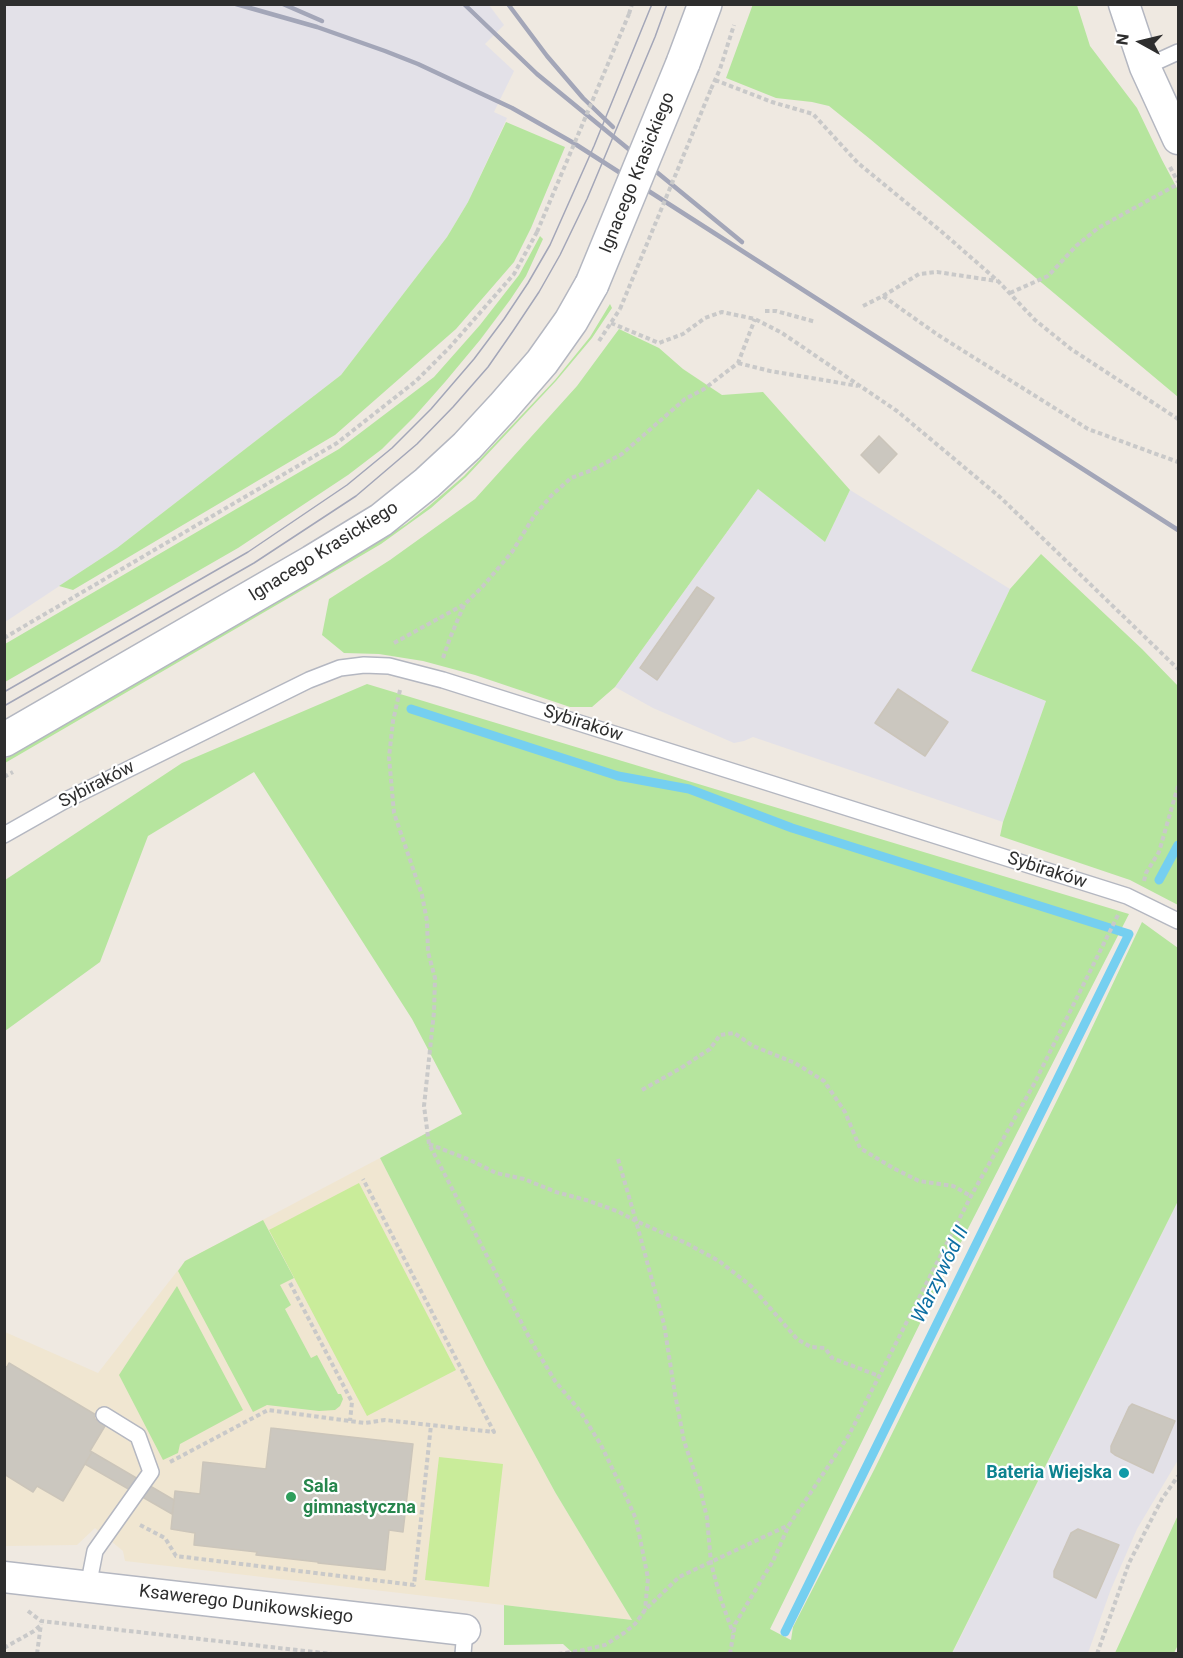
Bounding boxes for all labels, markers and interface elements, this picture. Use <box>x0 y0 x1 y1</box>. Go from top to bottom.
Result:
north arrow <box>1111 12 1171 72</box>
text: N <box>1112 33 1133 46</box>
street label: Ignacego Krasickiego <box>596 89 680 257</box>
street label: Ignacego Krasickiego <box>245 497 403 607</box>
street label: Sybiraków <box>541 701 625 747</box>
street label: Sybiraków <box>56 757 138 813</box>
street label: Sybiraków <box>1005 848 1089 894</box>
water label: Warzywód II <box>907 1223 975 1327</box>
place label: Bateria Wiejska <box>986 1462 1112 1484</box>
marker: Bateria Wiejska <box>1117 1466 1131 1480</box>
place label: Sala gimnastyczna <box>303 1476 416 1518</box>
marker: Sala gimnastyczna <box>284 1490 298 1504</box>
street label: Ksawerego Dunikowskiego <box>138 1581 354 1629</box>

